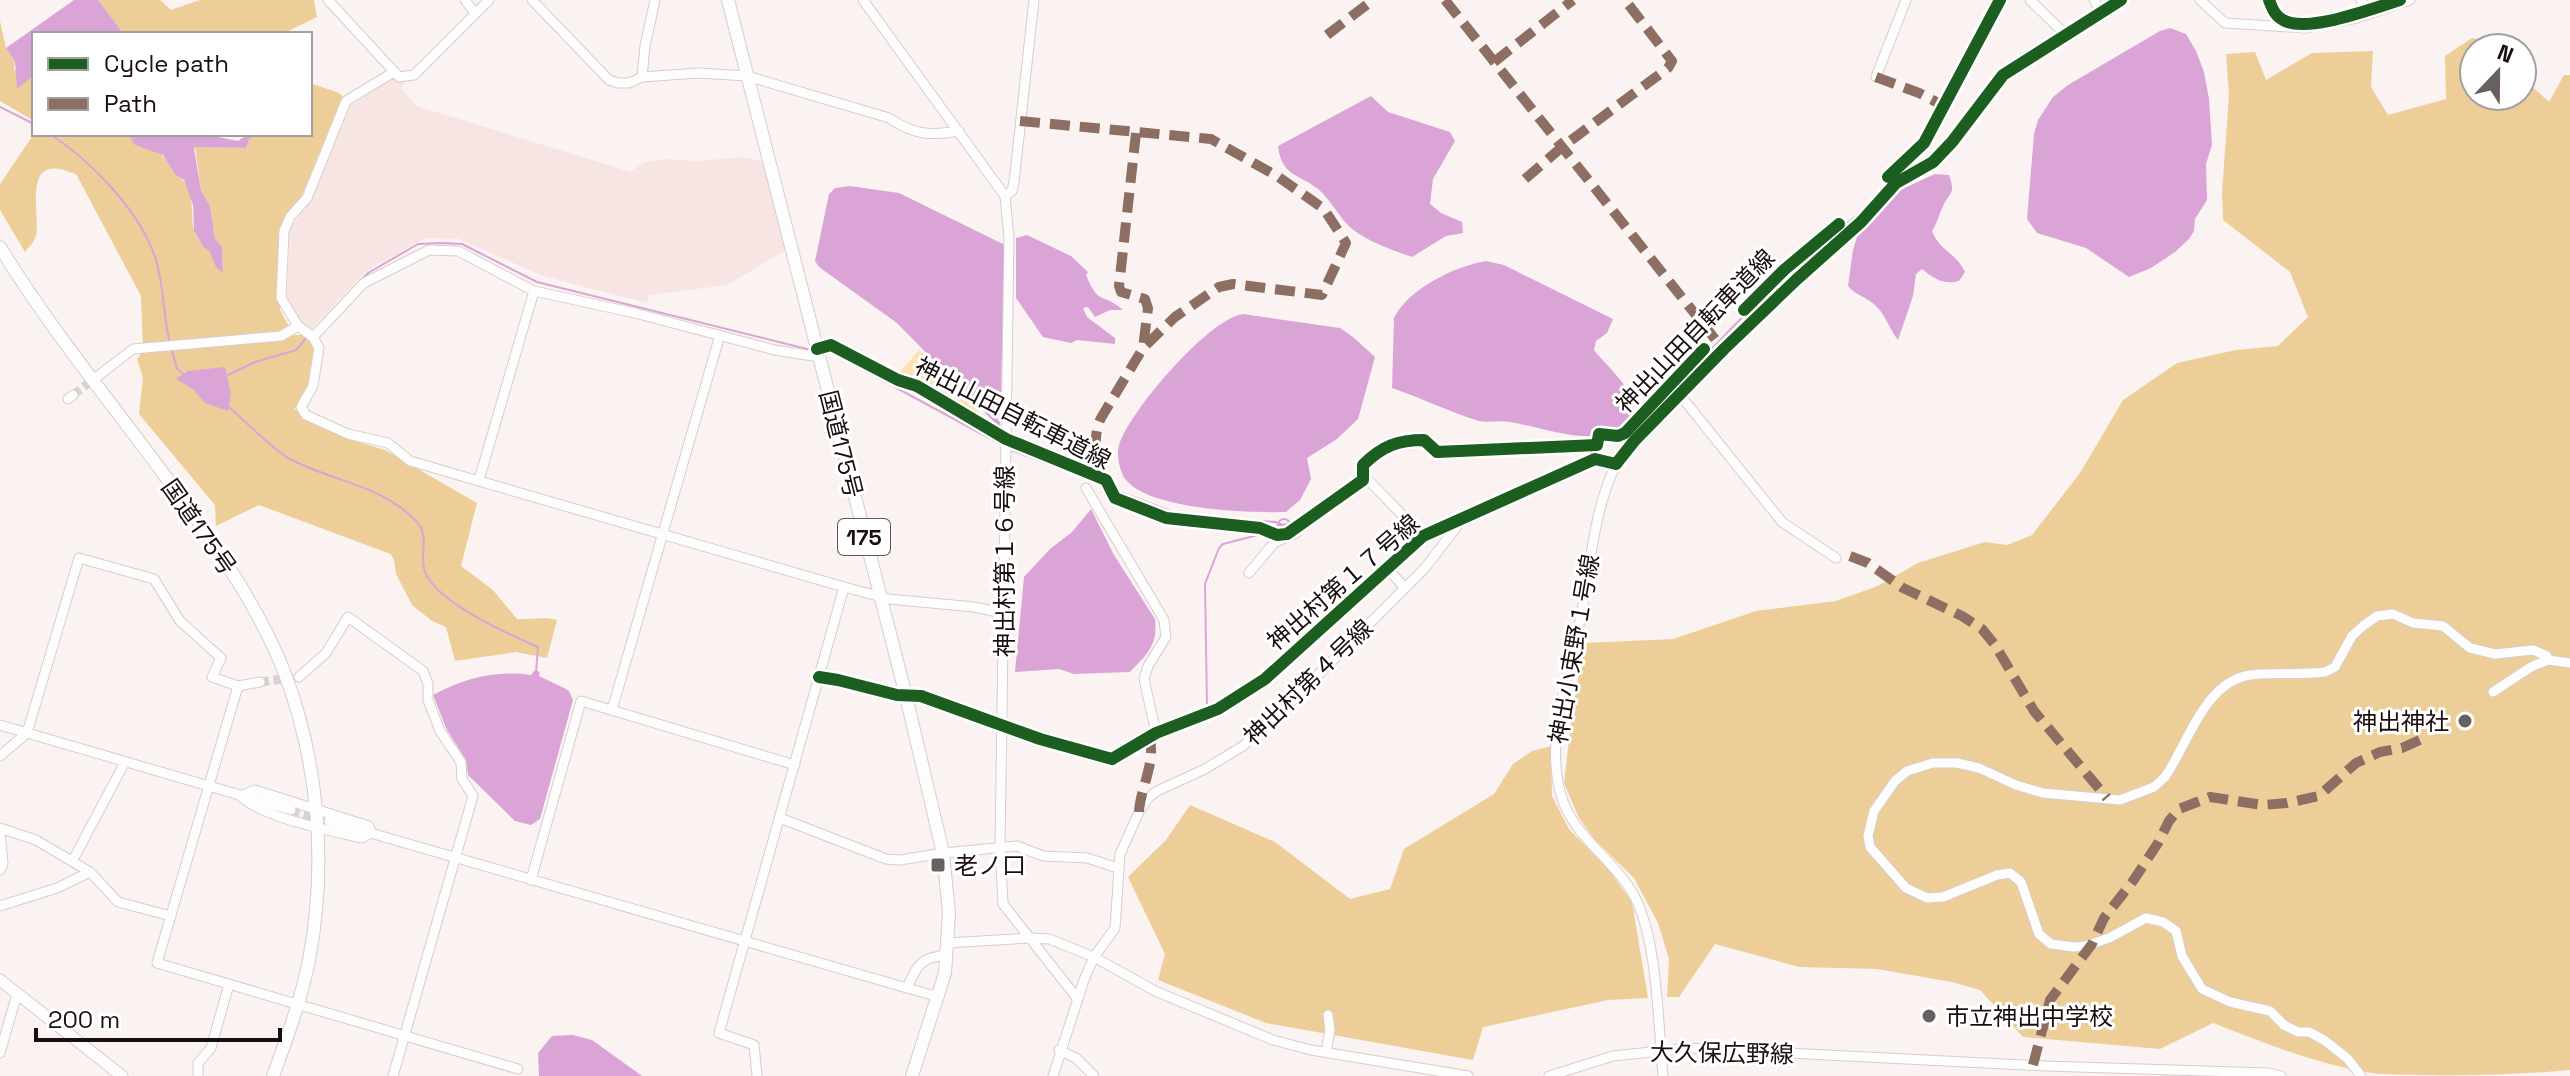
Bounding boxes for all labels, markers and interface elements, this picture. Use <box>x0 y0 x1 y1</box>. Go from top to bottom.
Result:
legend <box>32 32 312 136</box>
north arrow <box>2458 32 2538 112</box>
text: N <box>2493 38 2518 69</box>
text: Cycle path <box>104 48 229 79</box>
text: Path <box>104 88 157 119</box>
street label: 神出山田自転車道線 <box>1609 243 1781 419</box>
street label: 神出山田自転車道線 <box>910 350 1116 476</box>
street label: 国道175号 <box>813 387 869 501</box>
street label: 神出村第１６号線 <box>989 465 1020 657</box>
street label: 国道175号 <box>155 473 243 581</box>
street label: 神出村第１７号線 <box>1260 507 1426 657</box>
road number: 175 <box>838 519 890 555</box>
street label: 神出小束野１号線 <box>1542 552 1606 746</box>
street label: 神出村第４号線 <box>1237 612 1379 752</box>
place label: 神出神社 <box>2353 706 2449 737</box>
marker: 神出神社 <box>2456 712 2474 730</box>
place label: 老ノ口 <box>954 850 1026 881</box>
marker: 老ノ口 <box>929 856 947 874</box>
scale bar <box>36 992 280 1042</box>
place label: 市立神出中学校 <box>1945 1001 2113 1032</box>
text: 200 m <box>48 1004 120 1035</box>
marker: 市立神出中学校 <box>1920 1007 1938 1025</box>
street label: 大久保広野線 <box>1650 1036 1794 1070</box>

